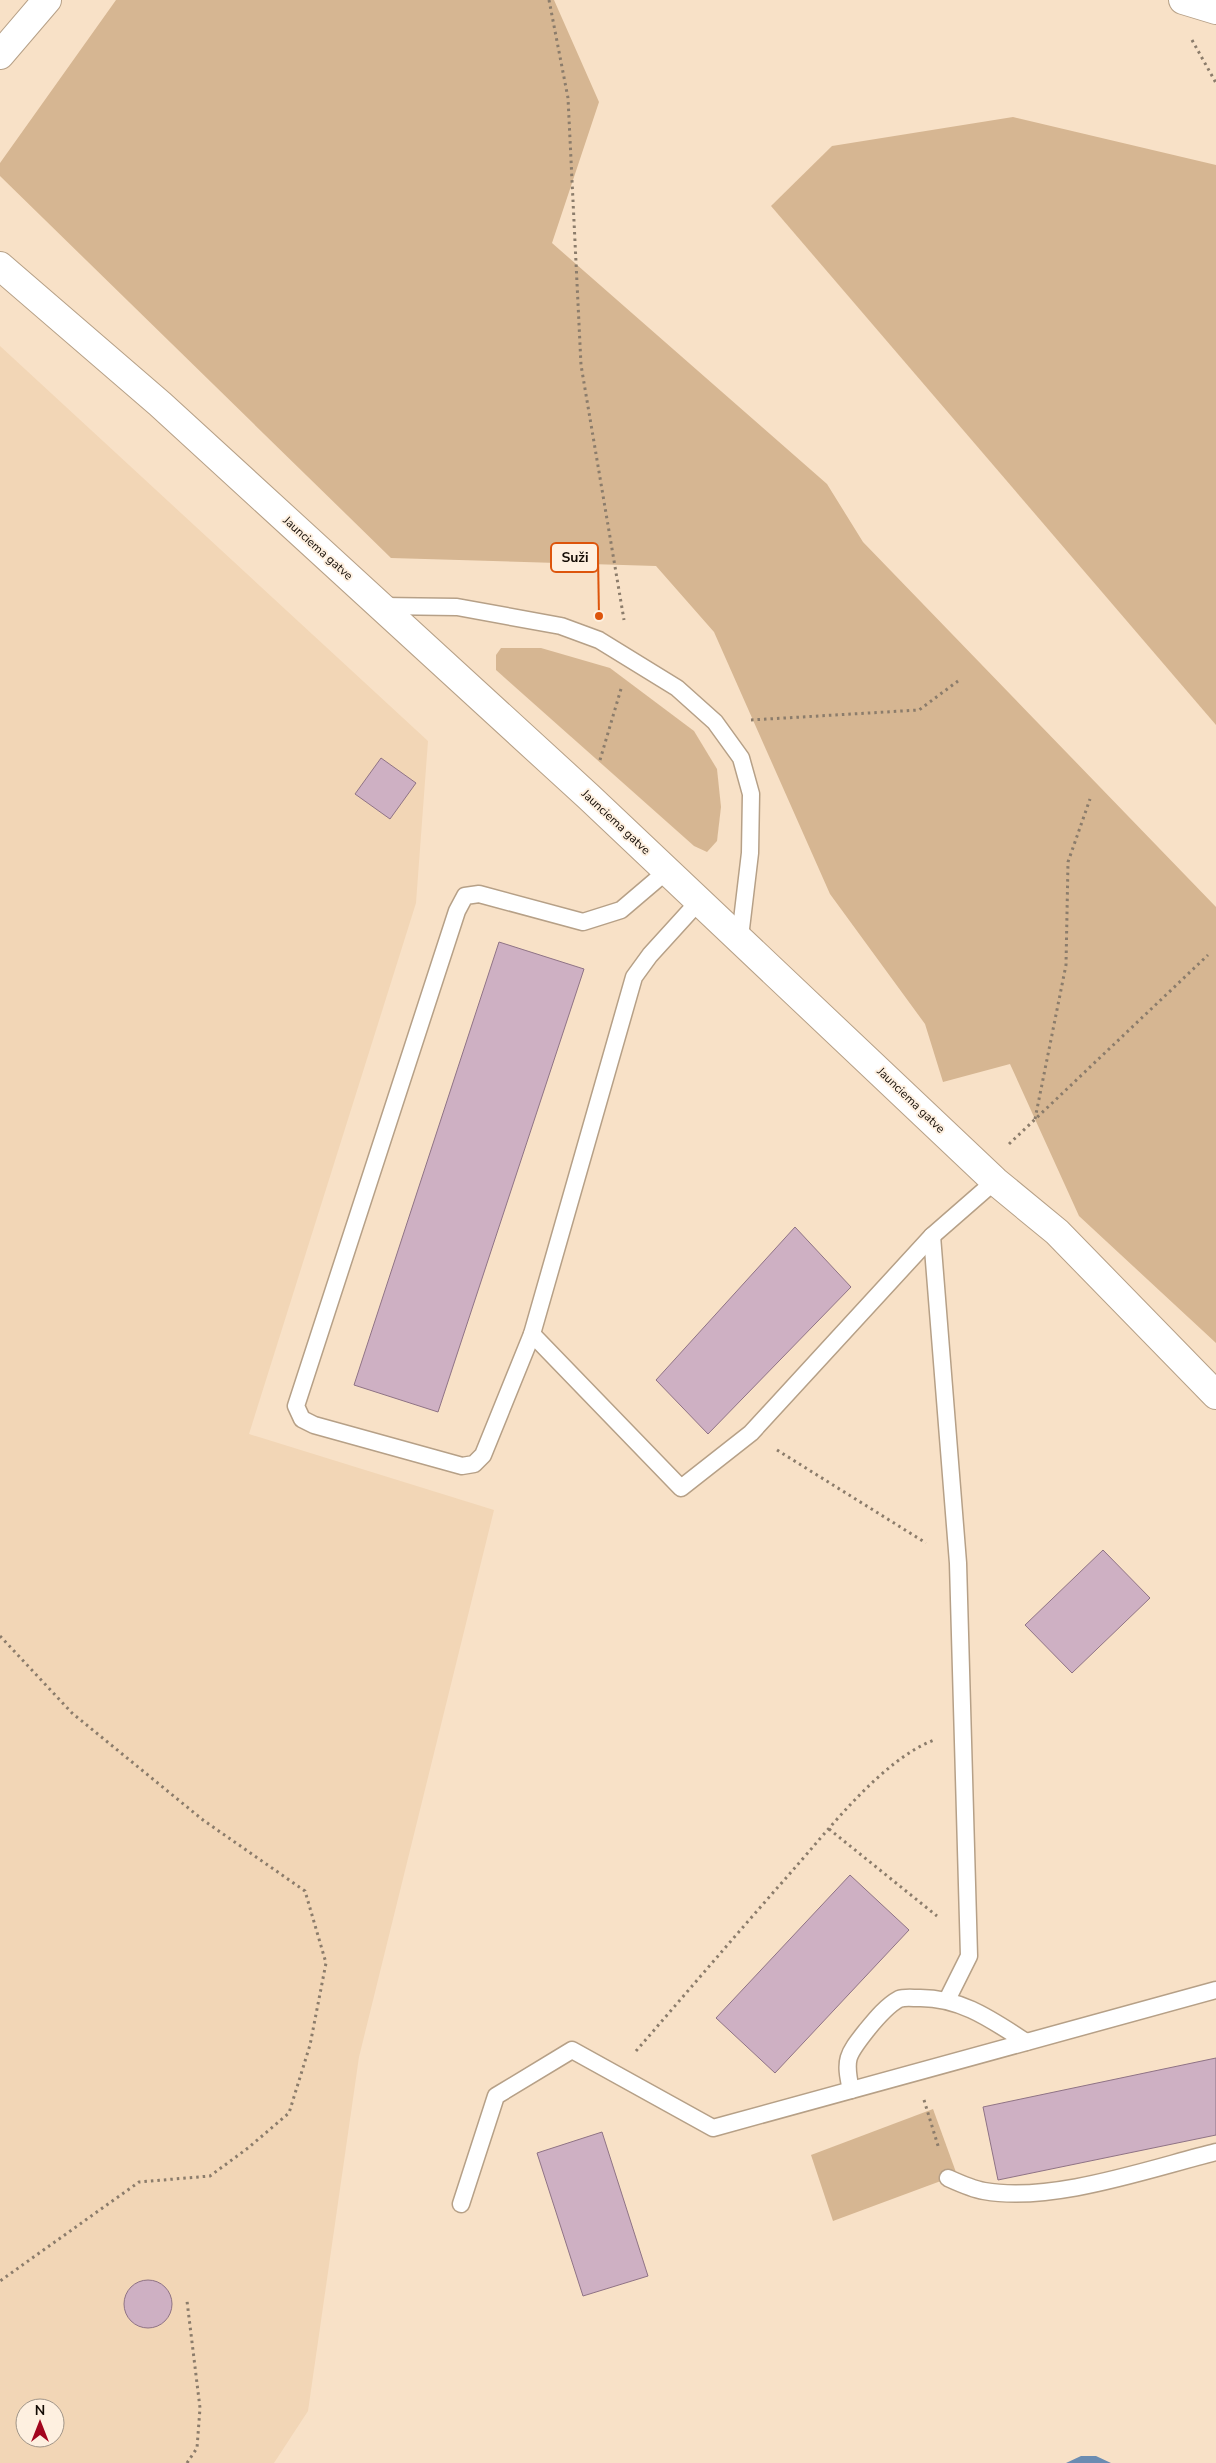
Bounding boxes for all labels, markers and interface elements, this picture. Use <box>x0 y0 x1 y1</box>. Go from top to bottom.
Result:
street label: Jaunciema gatve <box>279 512 356 584</box>
callout: Suži <box>551 543 598 572</box>
text: Suži <box>561 548 589 567</box>
street label: Jaunciema gatve <box>577 785 654 858</box>
street label: Jaunciema gatve <box>873 1063 948 1136</box>
north arrow <box>15 2398 65 2448</box>
text: N <box>35 2401 45 2420</box>

